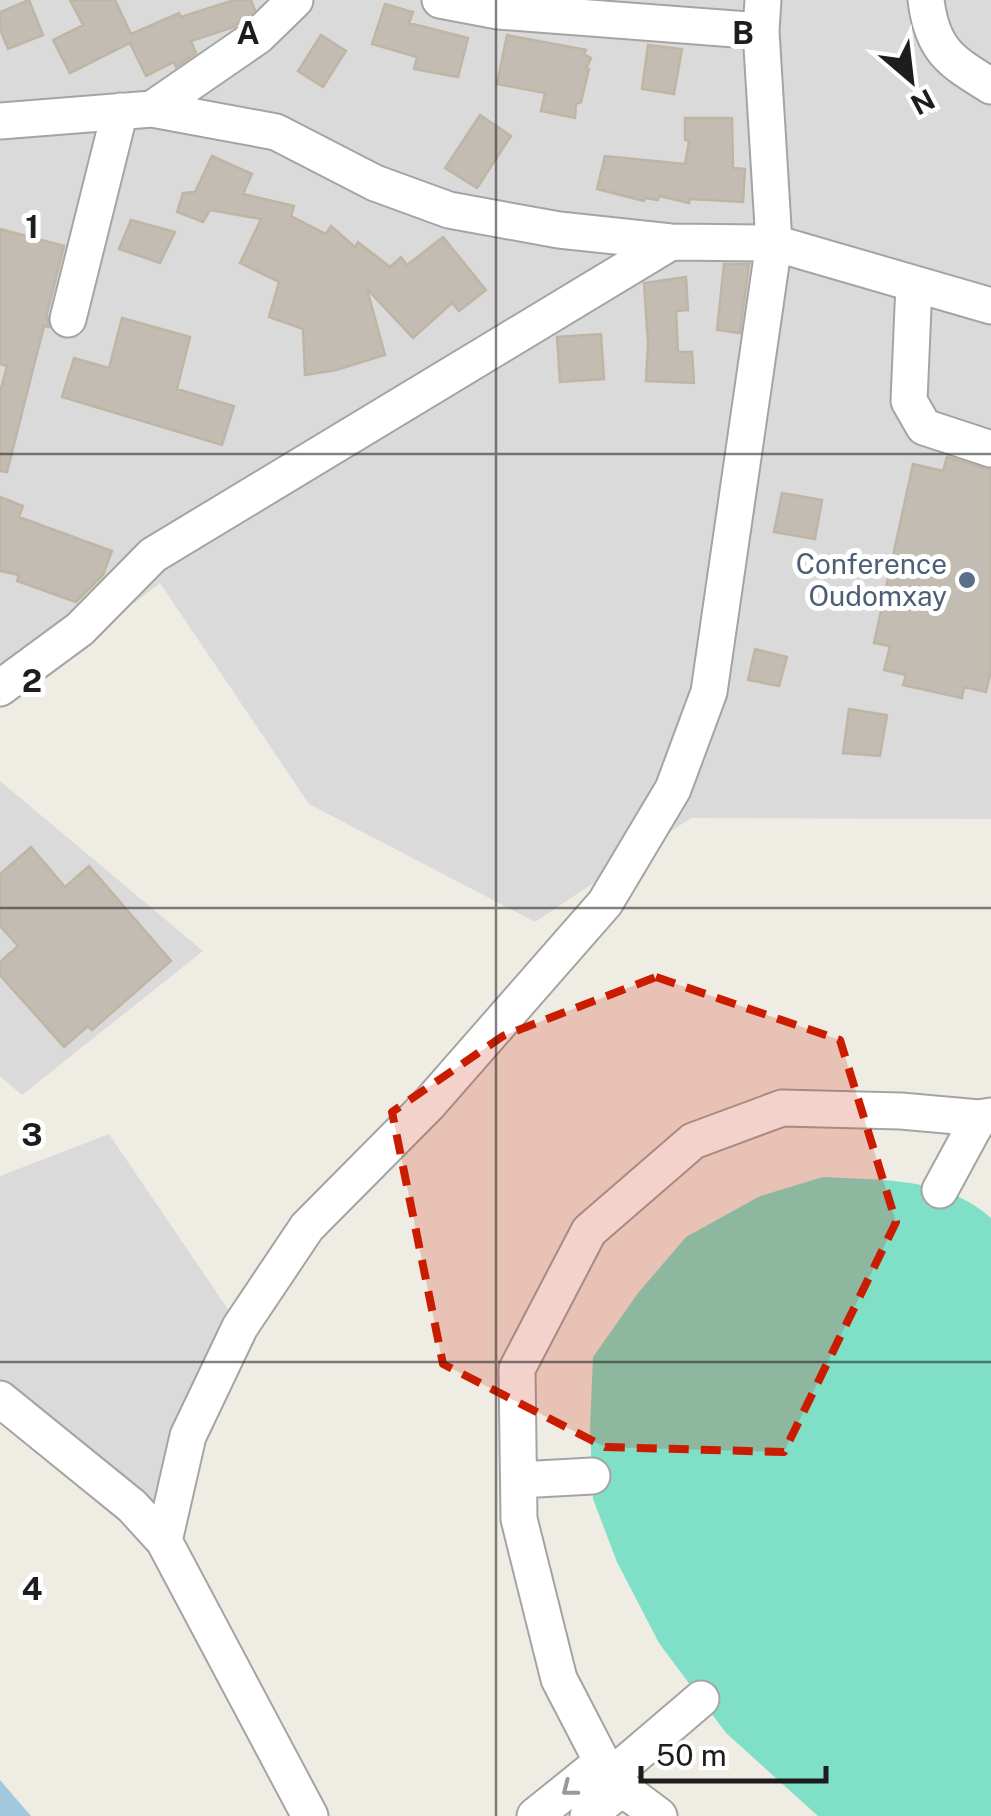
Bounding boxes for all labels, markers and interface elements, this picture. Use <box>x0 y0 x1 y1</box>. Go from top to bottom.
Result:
text: A <box>236 14 260 51</box>
text: B <box>732 14 754 51</box>
north arrow <box>861 30 961 130</box>
text: N <box>906 83 940 122</box>
text: 1 <box>25 208 39 245</box>
place label: Conference Oudomxay <box>796 547 947 612</box>
marker: Conference Oudomxay <box>956 569 978 591</box>
text: 2 <box>22 662 42 699</box>
text: 3 <box>21 1116 43 1153</box>
text: 4 <box>22 1570 43 1607</box>
scale bar <box>641 1721 826 1783</box>
text: 50 m <box>656 1737 727 1773</box>
one-way arrow <box>562 1777 580 1795</box>

